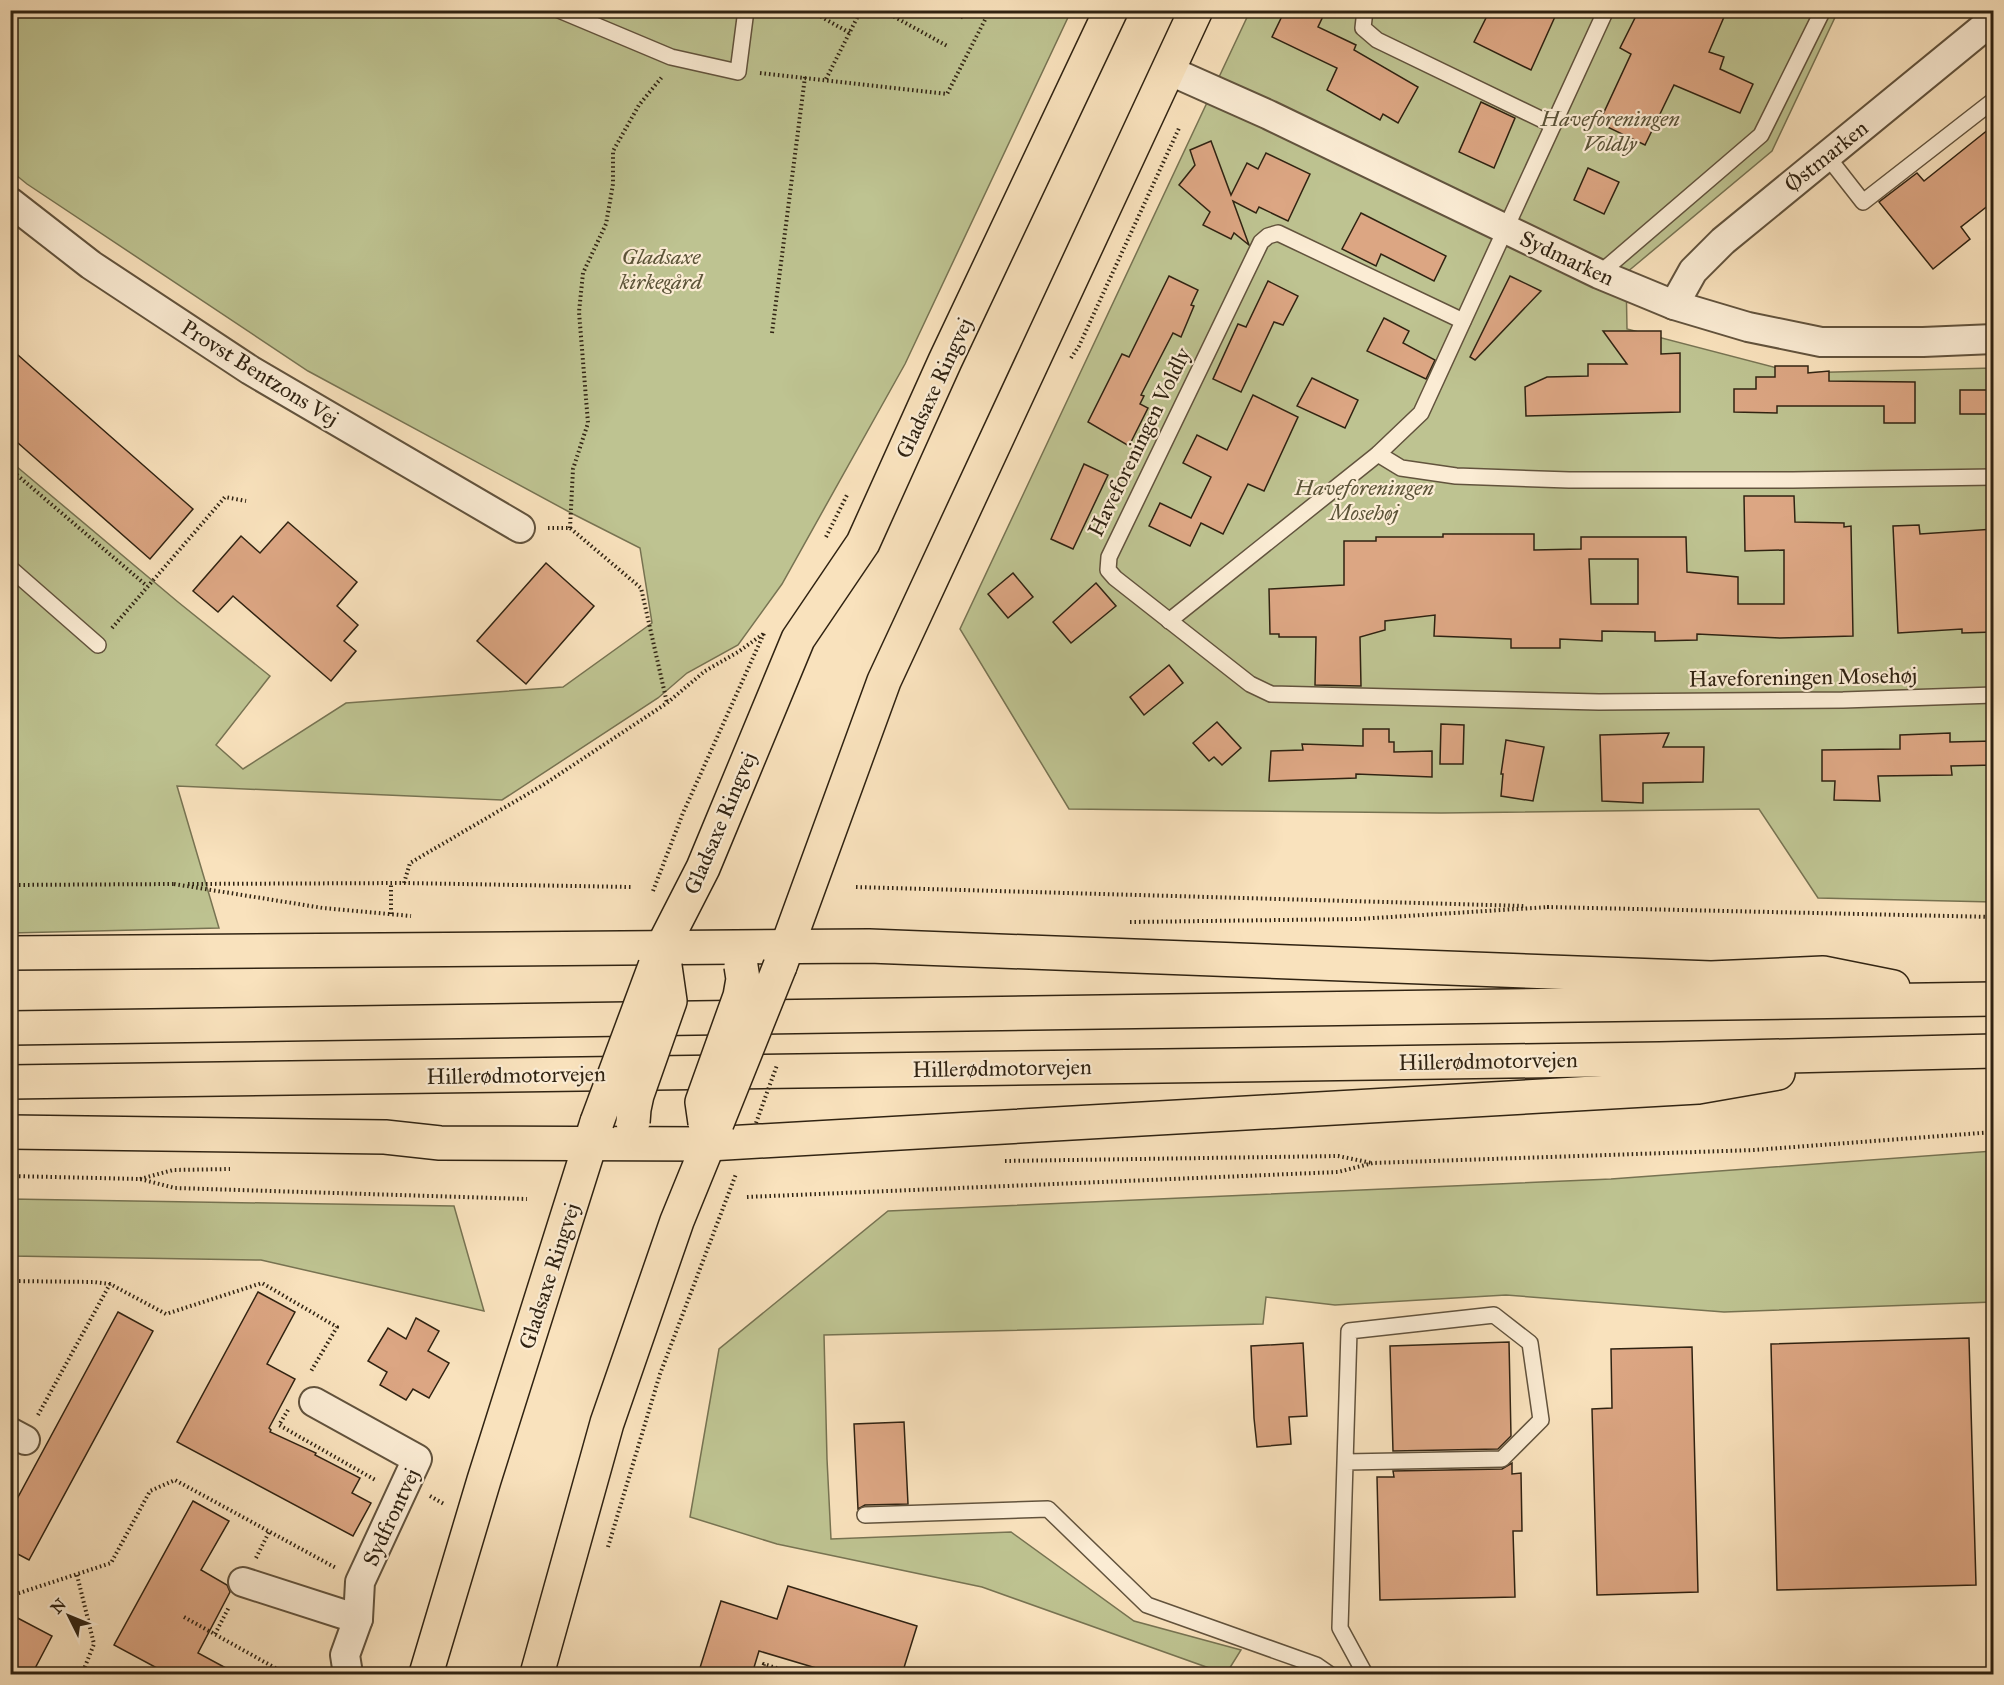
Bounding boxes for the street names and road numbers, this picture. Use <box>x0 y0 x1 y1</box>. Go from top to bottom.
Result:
street label: Østmarken <box>1779 114 1873 198</box>
street label: Sydmarken <box>1516 225 1618 292</box>
street label: Gladsaxe Ringvej <box>890 313 978 463</box>
street label: Provst Bentzons Vej <box>176 314 344 432</box>
street label: Haveforeningen Voldly <box>1082 342 1197 541</box>
street label: Haveforeningen Mosehøj <box>1688 662 1918 692</box>
street label: Gladsaxe Ringvej <box>678 748 762 898</box>
street label: Hillerødmotorvejen <box>1398 1046 1578 1076</box>
street label: Hillerødmotorvejen <box>912 1053 1092 1083</box>
street label: Hillerødmotorvejen <box>426 1060 606 1090</box>
street label: Gladsaxe Ringvej <box>513 1200 585 1352</box>
street label: Sydfrontvej <box>357 1464 425 1570</box>

